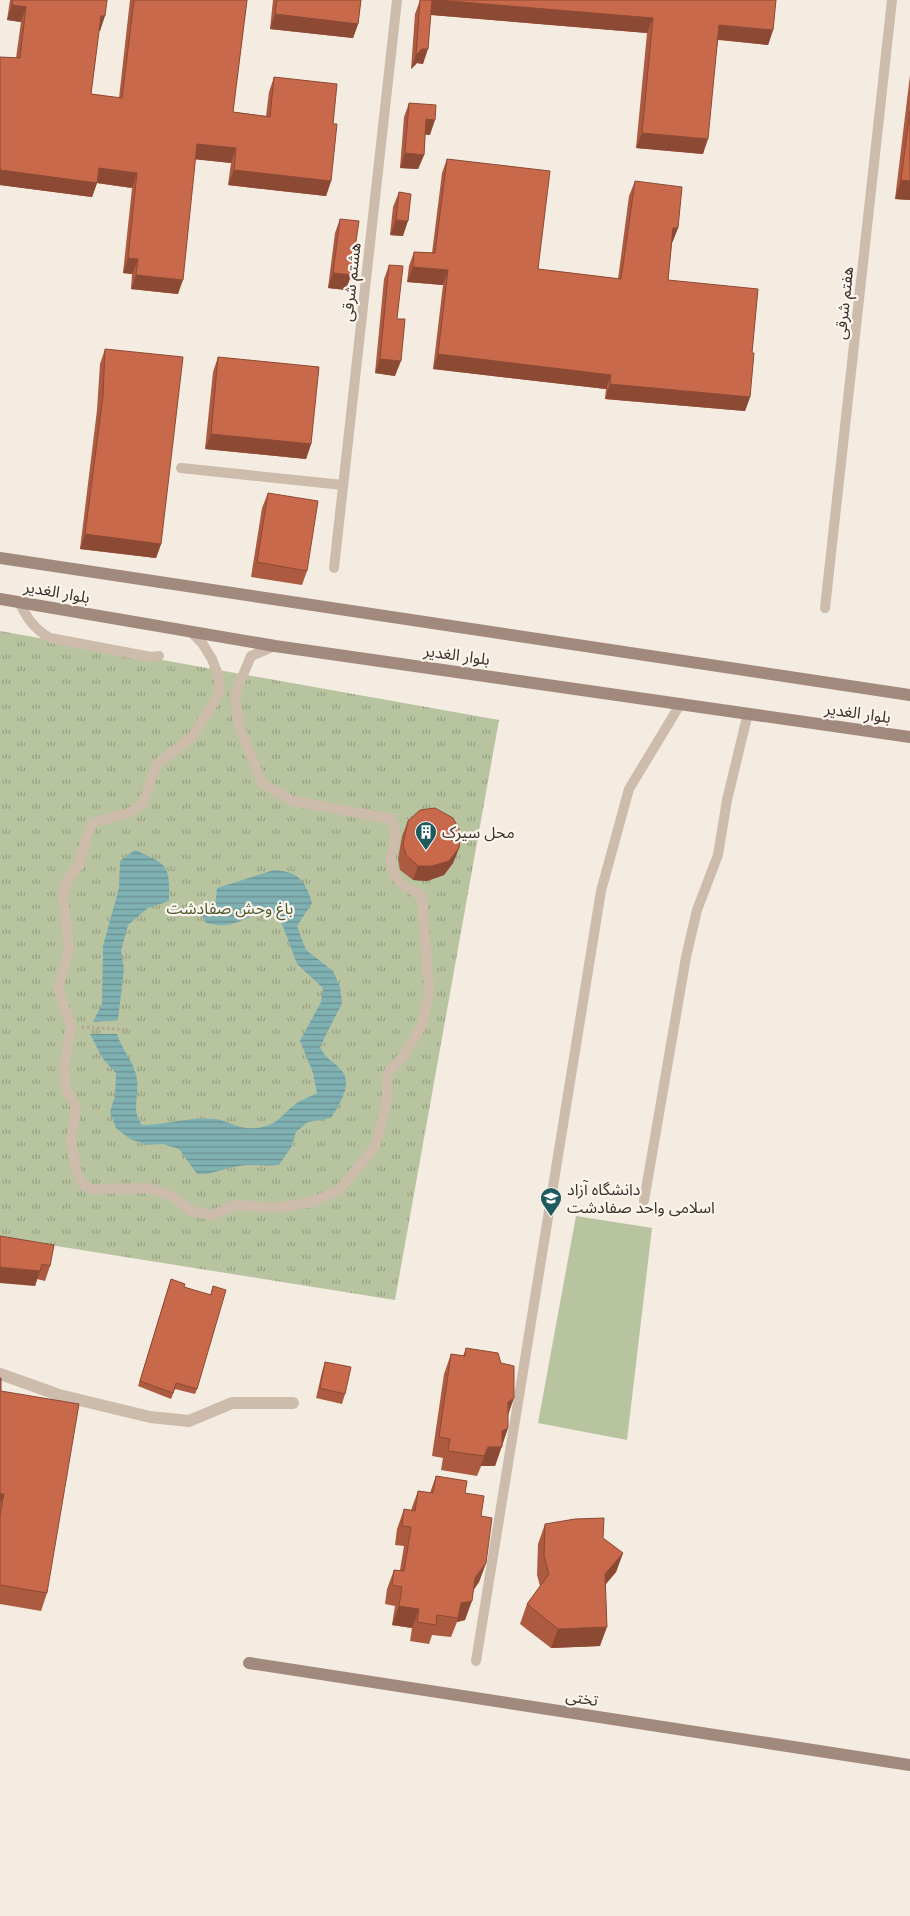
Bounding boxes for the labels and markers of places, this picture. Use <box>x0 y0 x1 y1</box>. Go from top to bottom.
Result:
building icon: محل سیرک <box>414 820 438 851</box>
place label: محل سیرک <box>442 822 515 843</box>
place label: دانشگاه آزاد اسلامی واحد صفادشت <box>567 1179 715 1218</box>
school or university icon: دانشگاه آزاد اسلامی واحد صفادشت <box>539 1186 563 1217</box>

